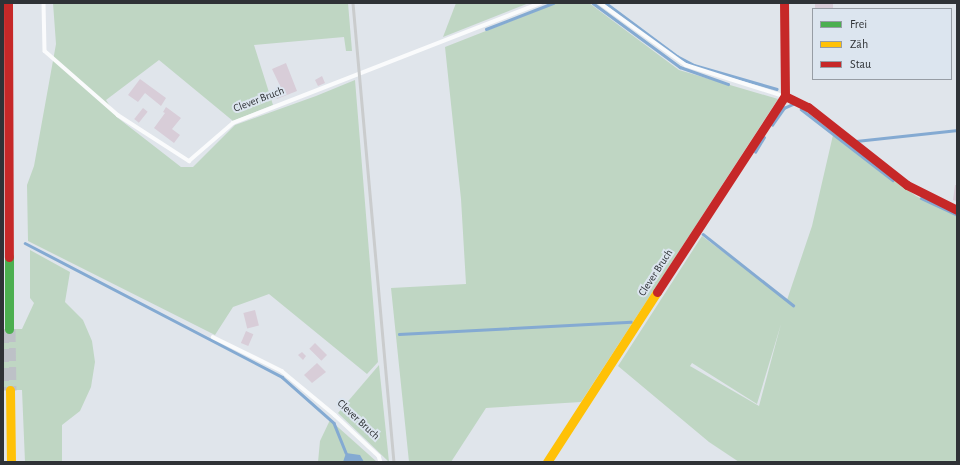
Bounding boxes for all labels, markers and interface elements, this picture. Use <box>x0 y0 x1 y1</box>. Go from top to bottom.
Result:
legend <box>812 8 952 80</box>
text: Frei <box>850 18 867 30</box>
text: Zäh <box>850 38 868 50</box>
text: Stau <box>850 58 871 70</box>
street label: Clever Bruch <box>232 84 286 116</box>
street label: Clever Bruch <box>636 247 676 299</box>
street label: Clever Bruch <box>334 397 382 443</box>

